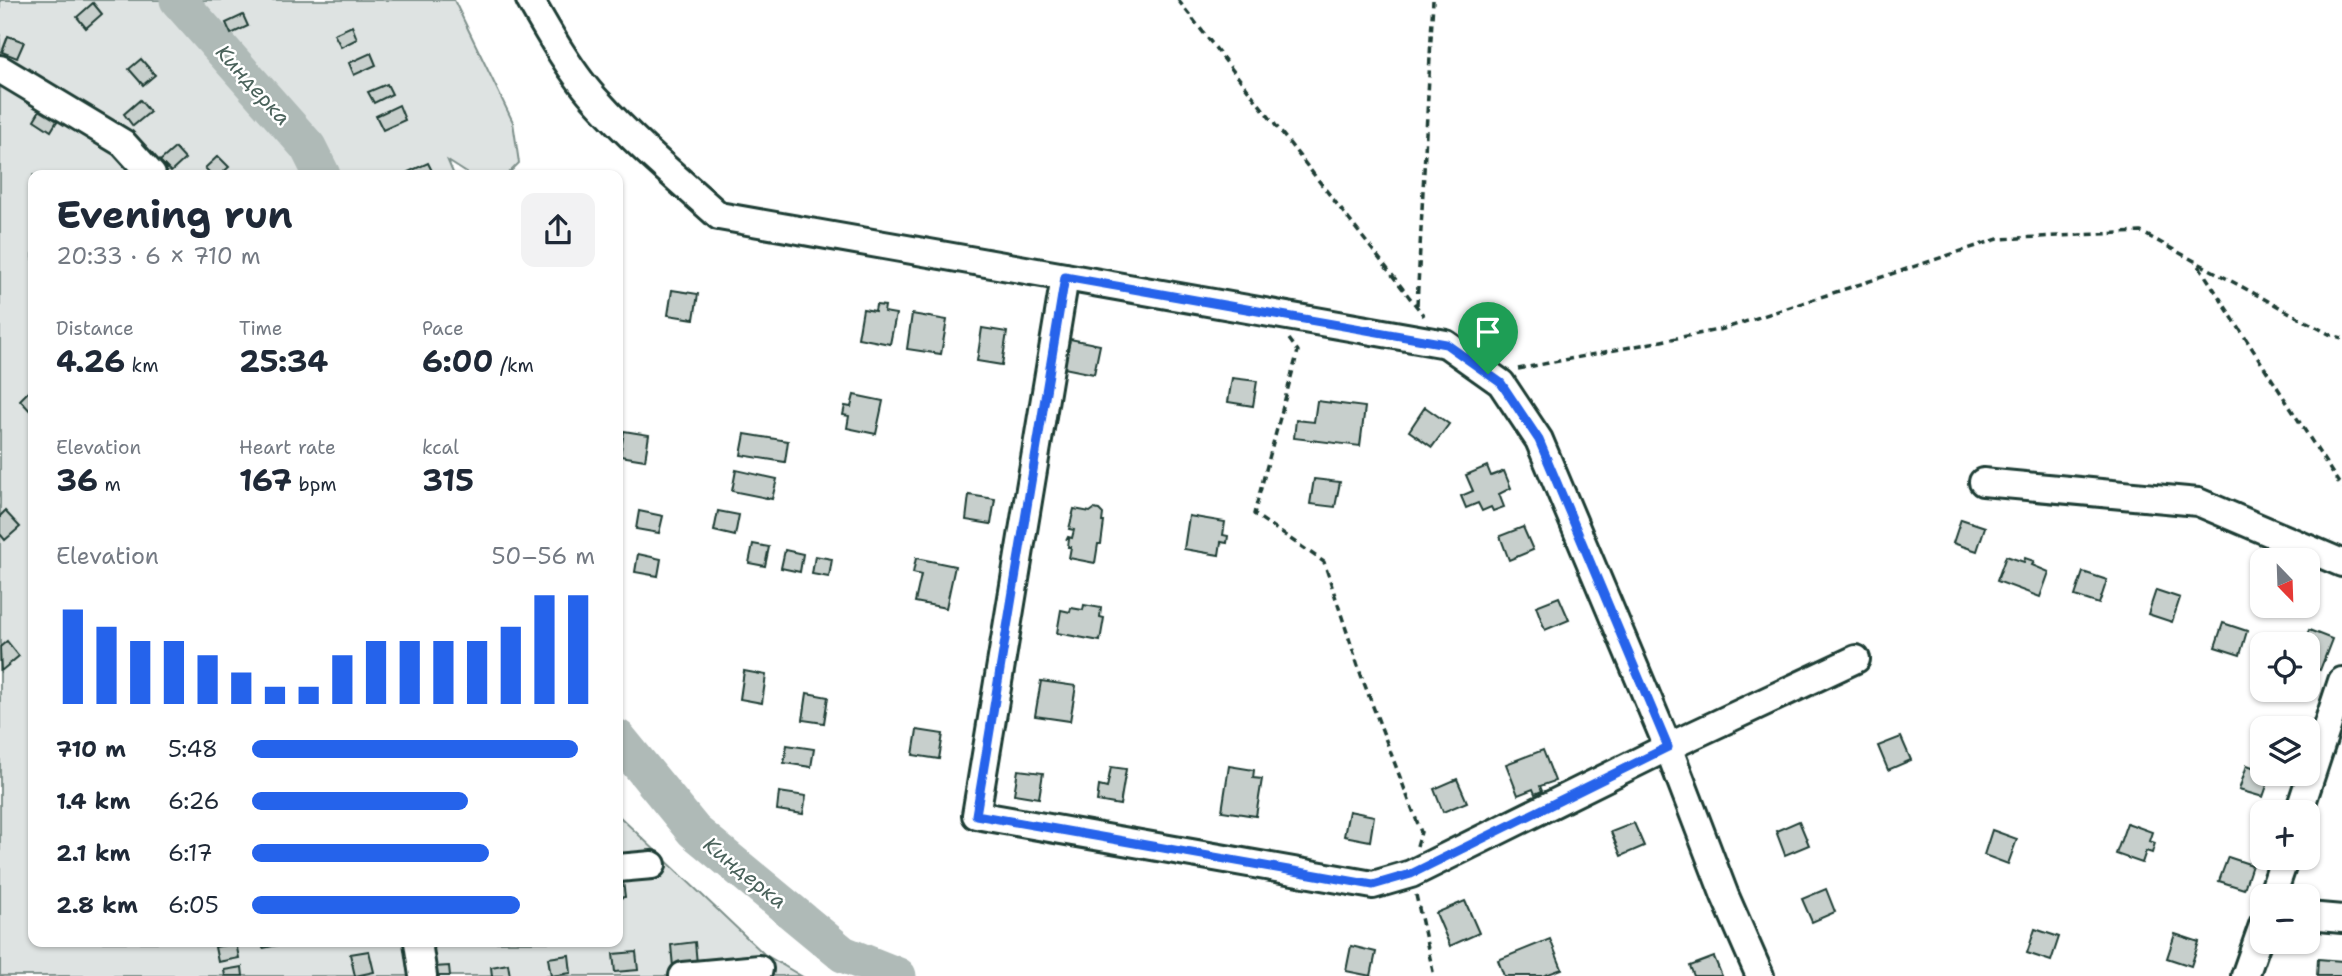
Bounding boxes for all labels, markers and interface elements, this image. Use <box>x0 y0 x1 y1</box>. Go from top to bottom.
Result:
water label: Киндерка <box>209 39 297 131</box>
text: Evening run <box>56 189 293 240</box>
button: share <box>521 193 595 267</box>
text: 20:33 · 6 × 710 m <box>56 241 261 271</box>
pin <box>1458 302 1518 374</box>
icon: arrive <box>1469 313 1507 351</box>
text: Distance <box>56 316 134 341</box>
text: Time <box>239 316 283 341</box>
text: Pace <box>422 316 464 341</box>
text: 4.26 <box>56 341 125 382</box>
text: 25:34 <box>239 341 328 382</box>
text: 6:00 <box>422 341 494 382</box>
text: km <box>125 353 159 378</box>
text: /km <box>494 353 534 378</box>
text: Elevation <box>56 435 141 460</box>
text: Heart rate <box>239 435 336 460</box>
text: kcal <box>422 435 459 460</box>
text: 36 <box>56 460 98 501</box>
text: 167 <box>239 460 292 501</box>
text: 315 <box>422 460 474 501</box>
text: m <box>98 472 121 497</box>
text: bpm <box>292 472 337 497</box>
text: Elevation <box>56 541 159 571</box>
text: 50–56 m <box>491 541 595 571</box>
north arrow <box>2250 548 2320 618</box>
map controls <box>2250 548 2320 954</box>
button: locate <box>2250 632 2320 702</box>
button: layers <box>2250 716 2320 786</box>
text: 710 m <box>56 734 126 764</box>
text: 5:48 <box>168 734 218 764</box>
text: 1.4 km <box>56 786 130 816</box>
text: 6:26 <box>168 786 220 816</box>
button: + <box>2250 800 2320 870</box>
water label: Киндерка <box>697 831 793 915</box>
text: 2.1 km <box>56 838 130 868</box>
text: 6:17 <box>168 838 213 868</box>
button: − <box>2250 884 2320 954</box>
text: 2.8 km <box>56 890 138 920</box>
text: 6:05 <box>168 890 219 920</box>

